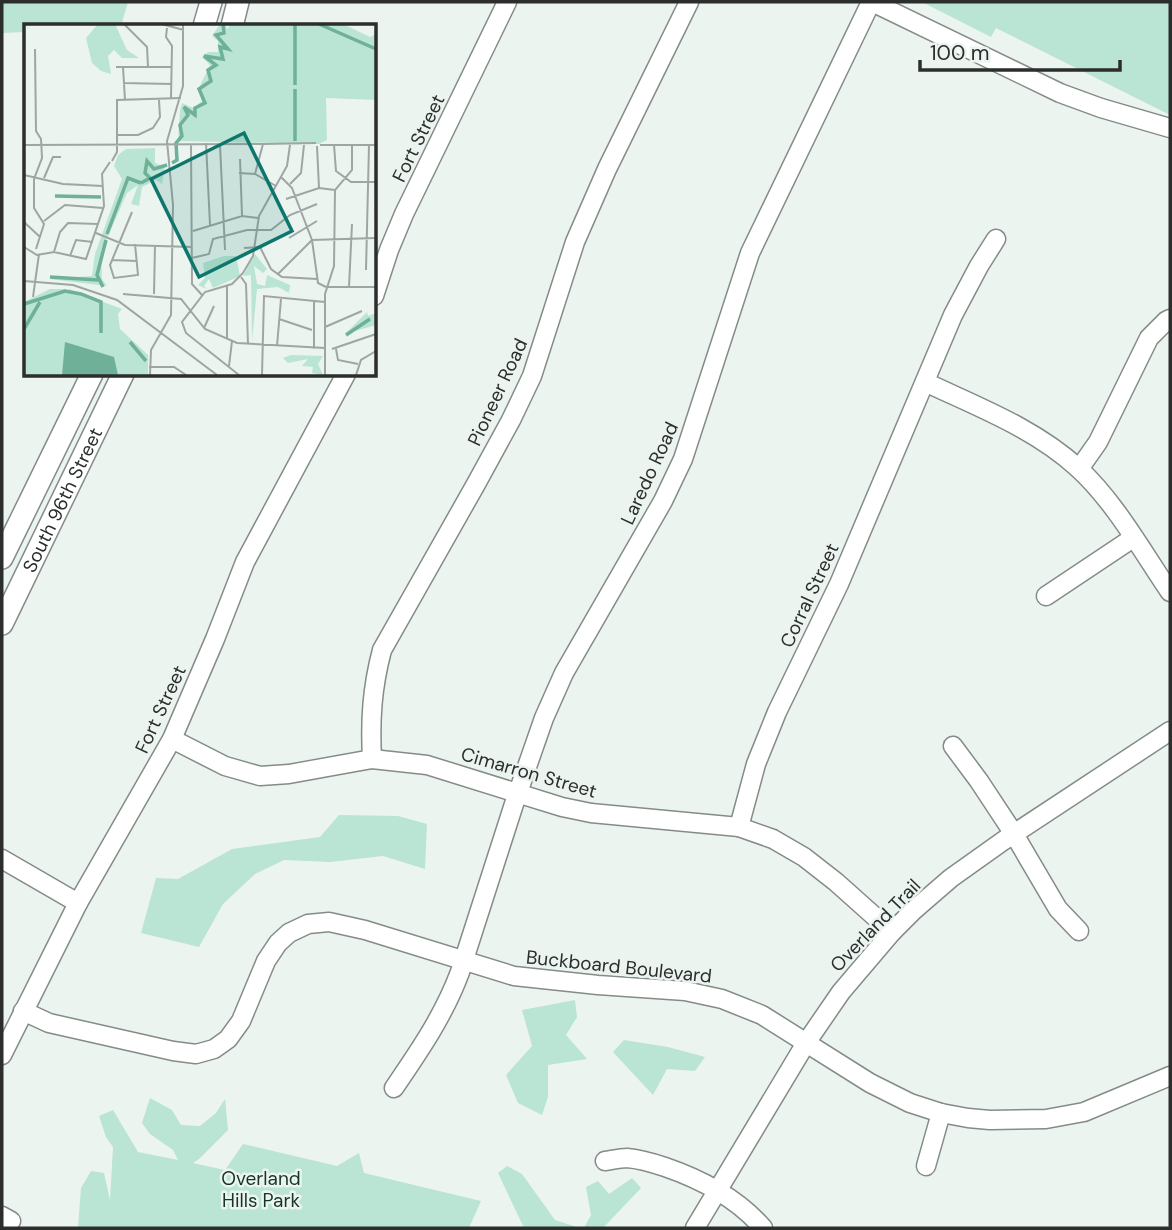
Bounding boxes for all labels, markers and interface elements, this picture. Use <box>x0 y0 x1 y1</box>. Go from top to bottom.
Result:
inset map <box>24 24 376 376</box>
scale bar <box>920 28 1120 72</box>
text: 100 m <box>930 39 990 67</box>
street label: Fort Street <box>387 90 450 186</box>
street label: Pioneer Road <box>462 335 533 450</box>
street label: Laredo Road <box>615 418 684 528</box>
street label: South 96th Street <box>17 424 108 577</box>
street label: Corral Street <box>774 539 845 651</box>
street label: Fort Street <box>129 661 192 757</box>
street label: Cimarron Street <box>458 741 600 804</box>
street label: Overland Trail <box>825 873 926 977</box>
street label: Buckboard Boulevard <box>525 944 713 989</box>
park label: Overland Hills Park <box>221 1166 301 1213</box>

